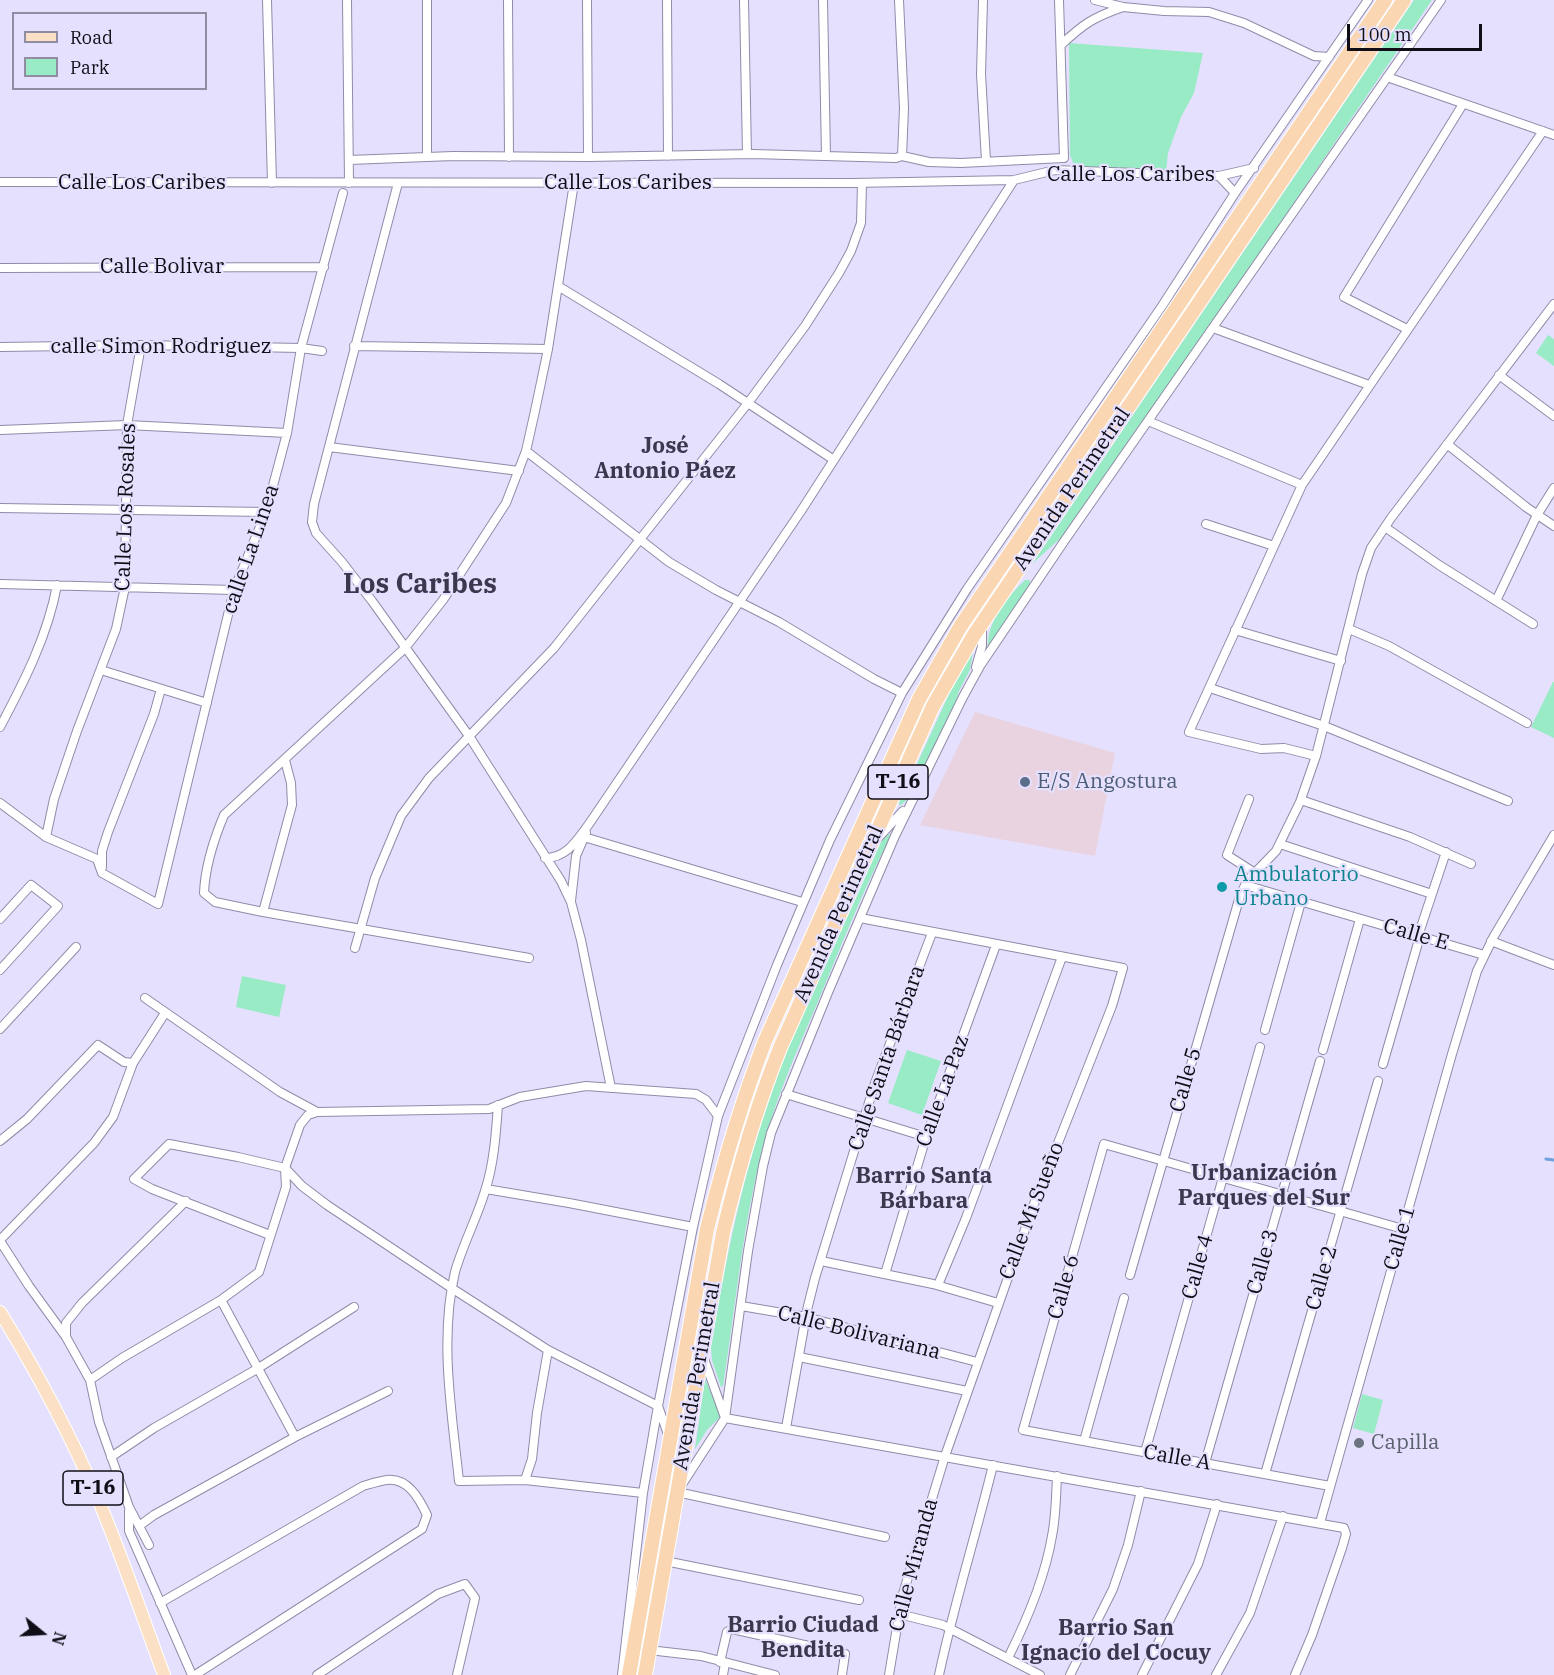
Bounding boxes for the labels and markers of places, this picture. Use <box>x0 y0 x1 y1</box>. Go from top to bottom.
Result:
place label: E/S Angostura <box>1037 769 1178 795</box>
marker: E/S Angostura <box>1018 775 1032 789</box>
place label: Ambulatorio Urbano <box>1234 862 1359 912</box>
marker: Ambulatorio Urbano <box>1215 880 1229 894</box>
place label: Capilla <box>1371 1430 1439 1456</box>
marker: Capilla <box>1352 1436 1366 1450</box>

